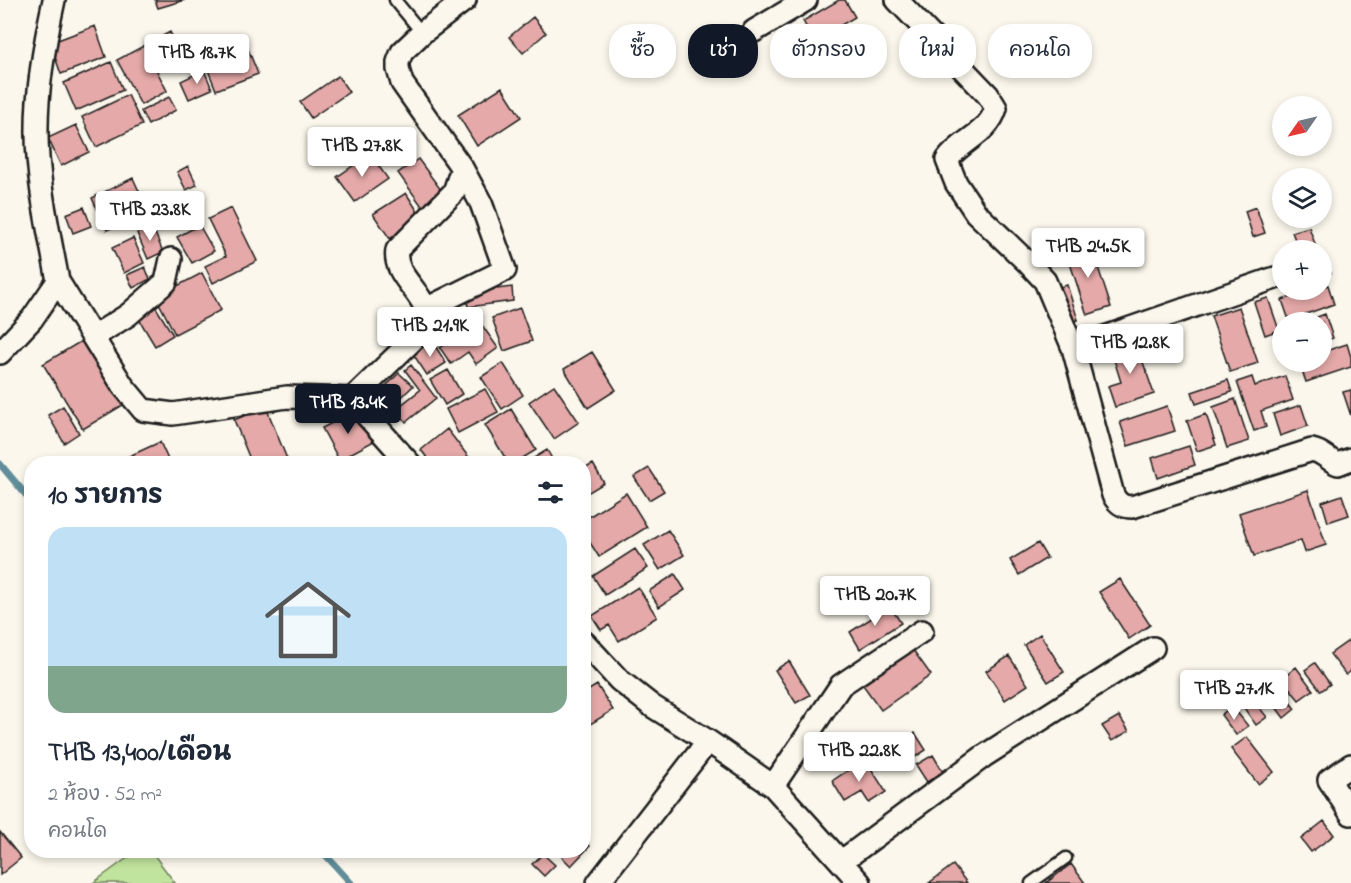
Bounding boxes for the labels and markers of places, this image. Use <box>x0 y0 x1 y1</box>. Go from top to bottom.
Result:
pin: THB 18.7K <box>128 34 266 85</box>
pin: THB 27.8K <box>293 127 431 178</box>
pin: THB 23.8K <box>81 191 219 242</box>
pin: THB 24.5K <box>1019 228 1157 279</box>
pin: THB 21.9K <box>361 307 499 358</box>
pin: THB 12.8K <box>1061 324 1199 375</box>
pin: THB 13.4K <box>279 384 417 435</box>
pin: THB 20.7K <box>806 576 944 627</box>
pin: THB 27.1K <box>1165 670 1303 721</box>
pin: THB 22.8K <box>790 732 928 783</box>

